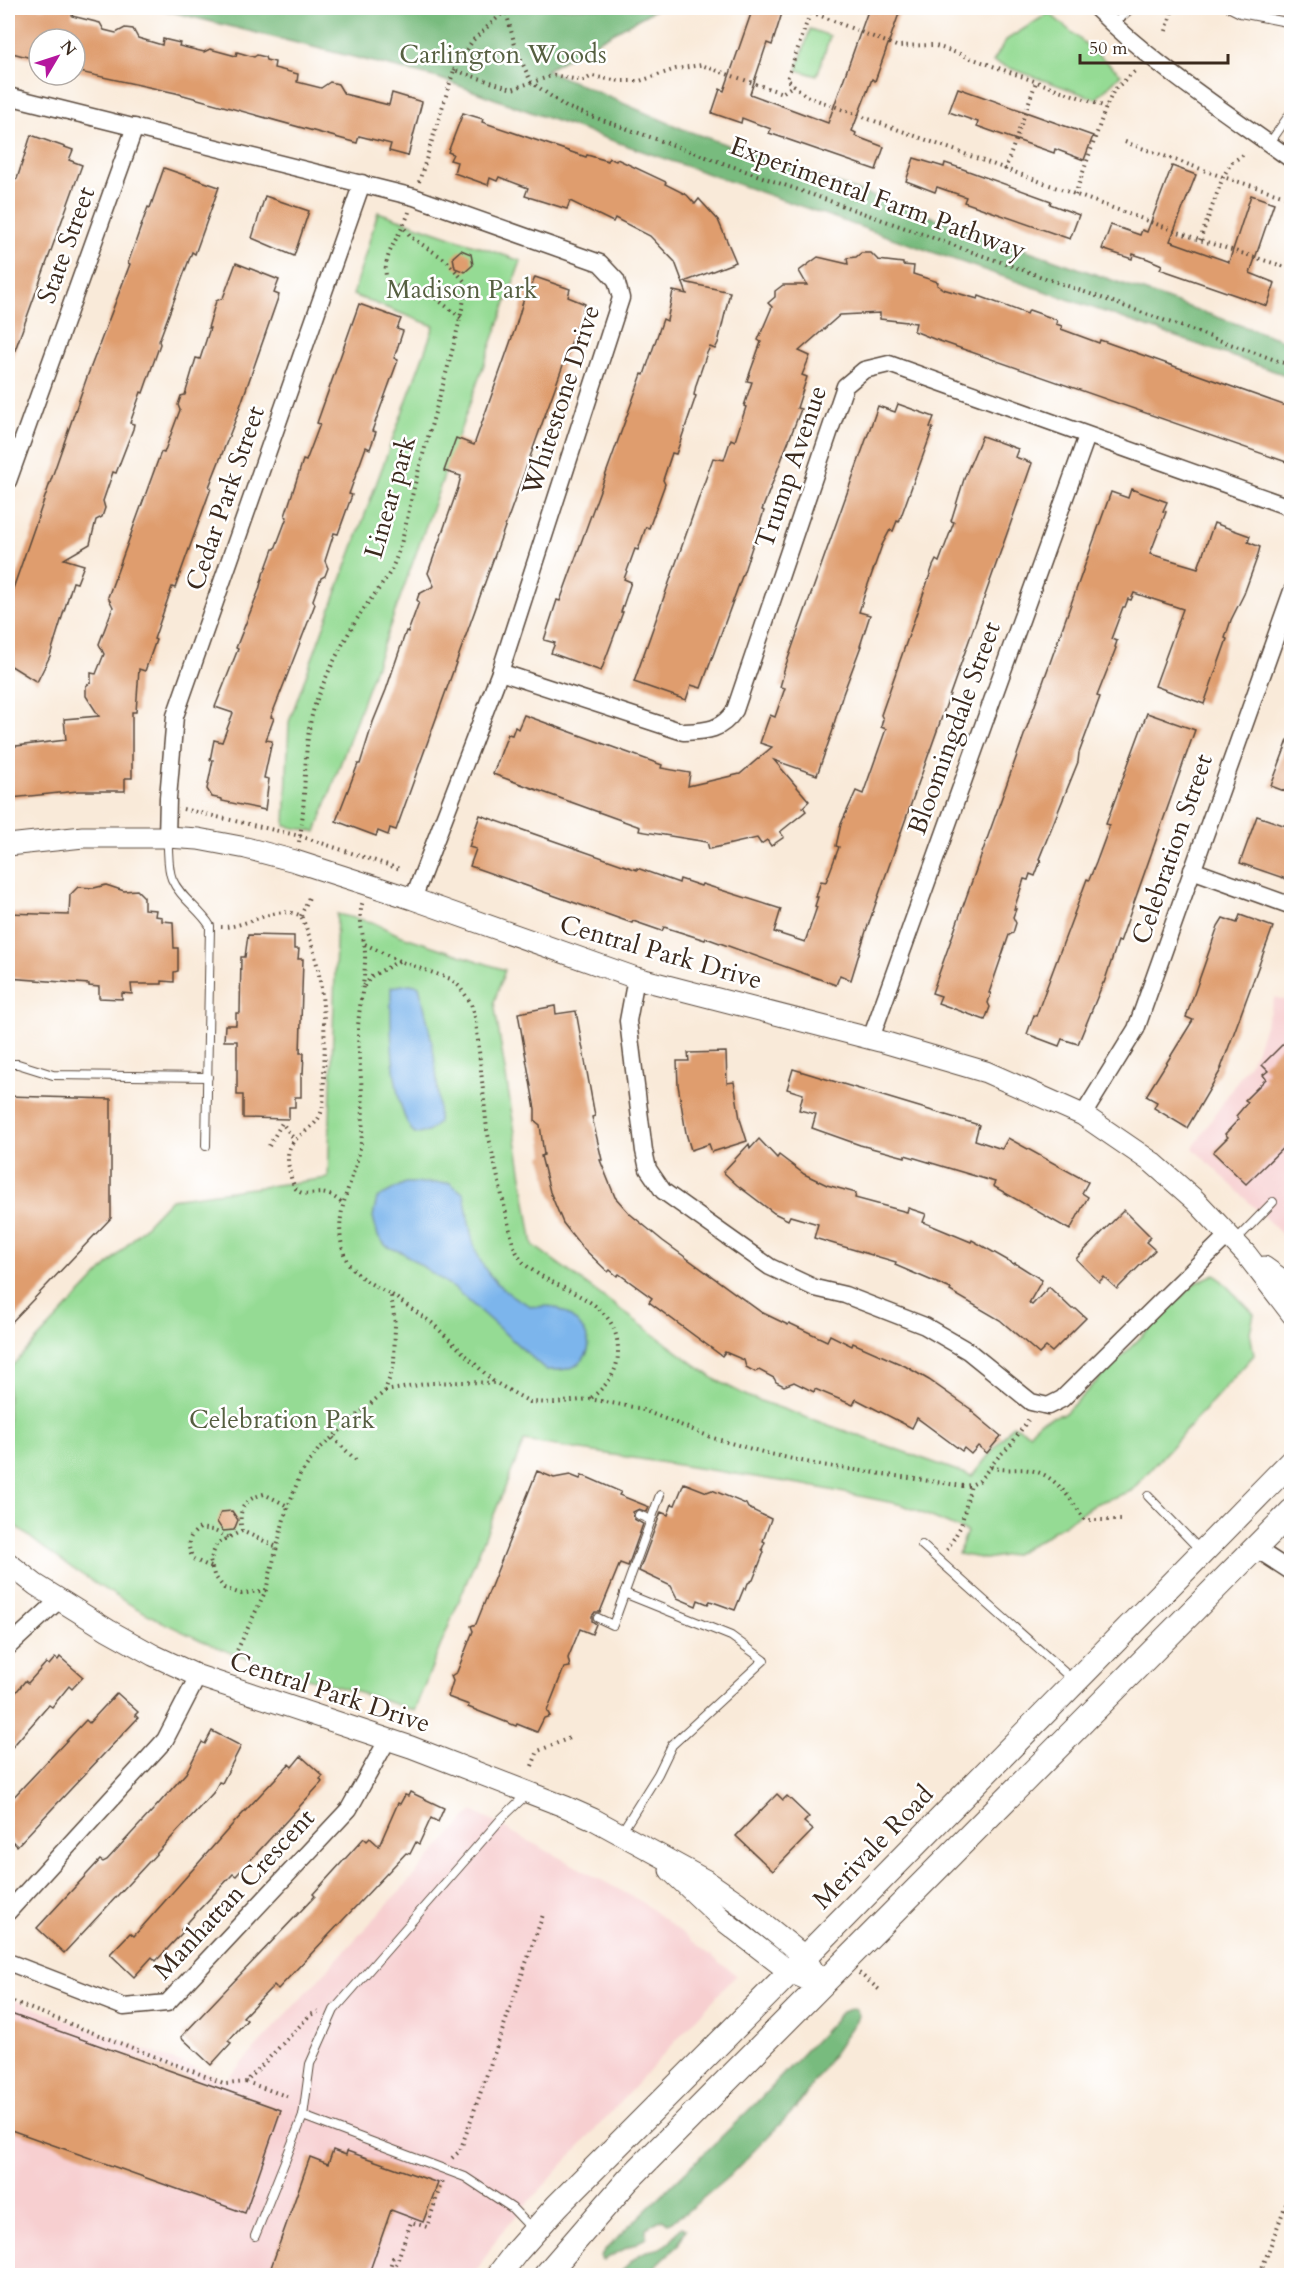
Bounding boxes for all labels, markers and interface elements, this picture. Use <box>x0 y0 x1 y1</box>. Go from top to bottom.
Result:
north arrow <box>27 27 87 87</box>
scale bar <box>1080 27 1228 65</box>
text: N <box>55 36 81 61</box>
text: 50 m <box>1089 36 1128 61</box>
park label: Carlington Woods <box>399 37 607 72</box>
street label: Experimental Farm Pathway <box>725 128 1031 268</box>
street label: State Street <box>29 182 103 308</box>
park label: Madison Park <box>386 272 538 307</box>
street label: Whitestone Drive <box>513 301 608 500</box>
street label: Trump Avenue <box>747 381 835 553</box>
street label: Cedar Park Street <box>177 401 273 595</box>
street label: Linear park <box>356 432 424 562</box>
street label: Bloomingdale Street <box>899 617 1009 839</box>
street label: Celebration Street <box>1123 749 1221 949</box>
street label: Central Park Drive <box>556 906 766 998</box>
park label: Celebration Park <box>189 1402 375 1437</box>
street label: Central Park Drive <box>225 1643 435 1741</box>
street label: Merivale Road <box>805 1777 941 1917</box>
street label: Manhattan Crescent <box>146 1801 322 1987</box>

